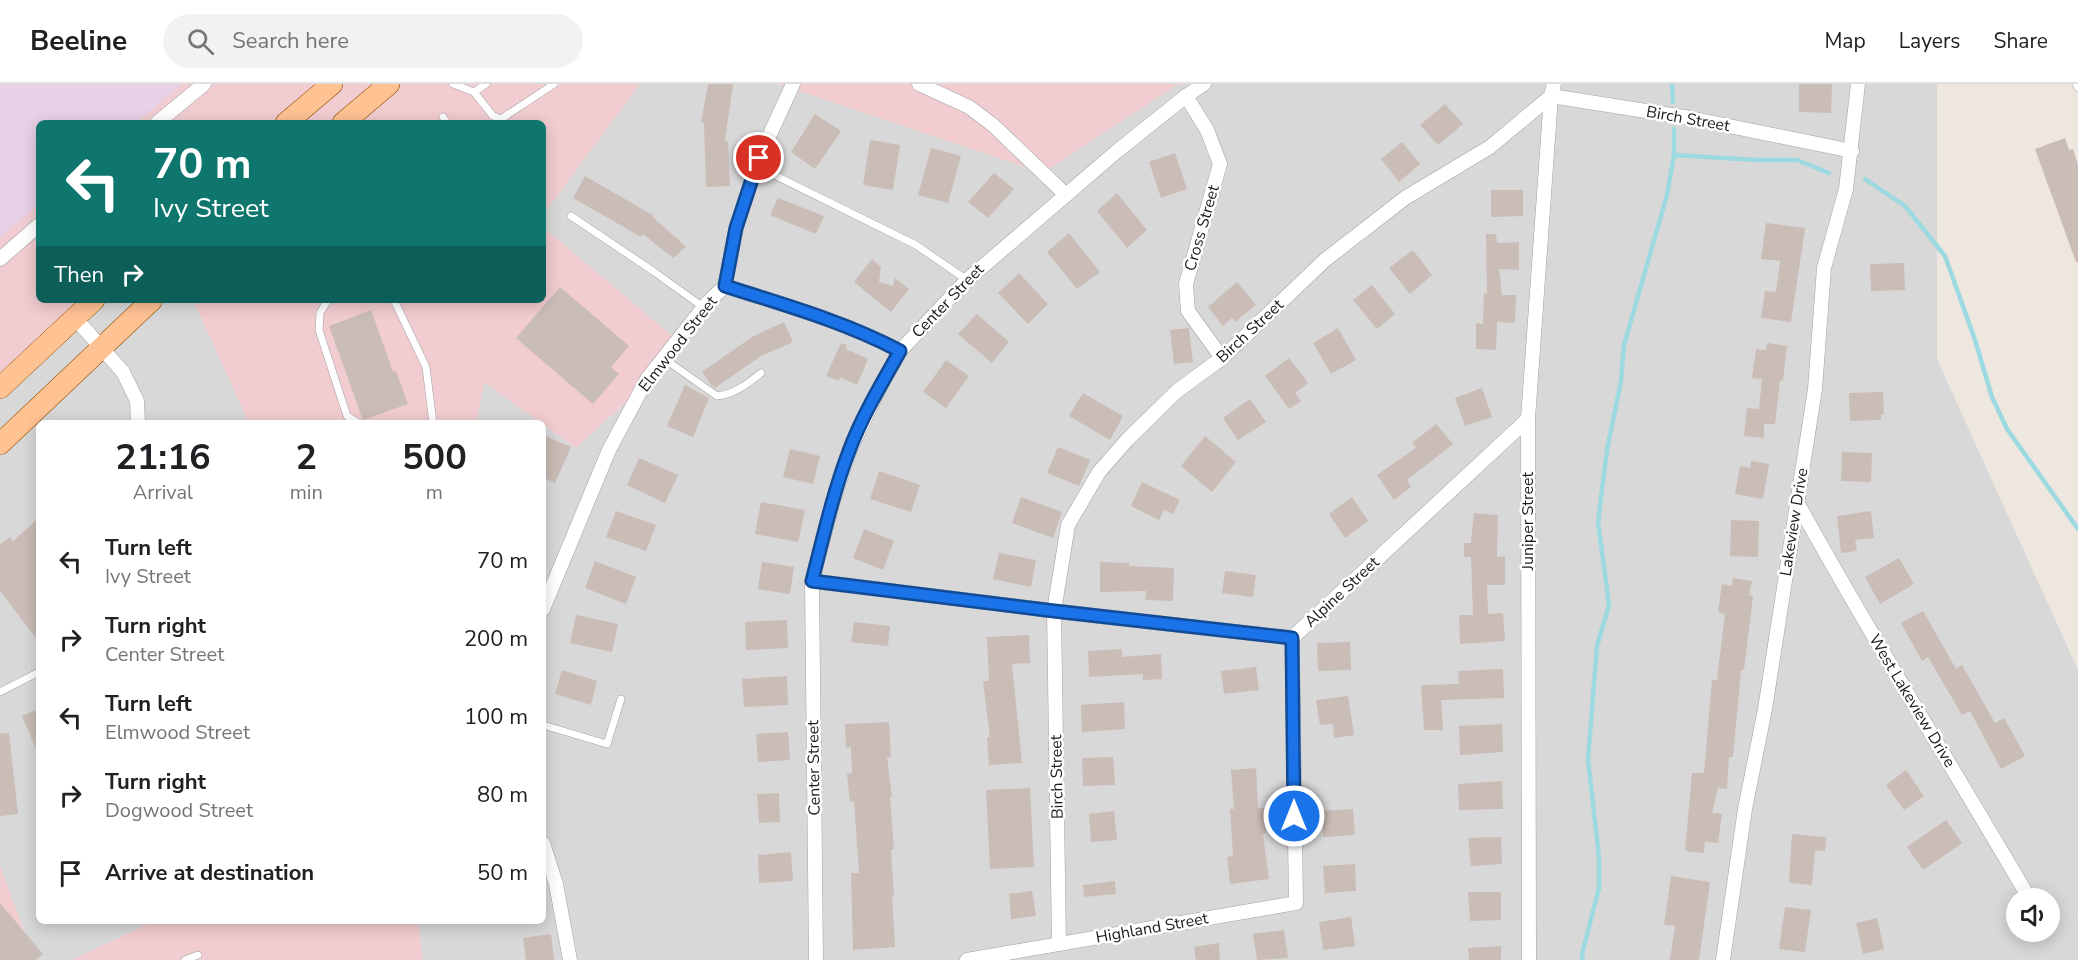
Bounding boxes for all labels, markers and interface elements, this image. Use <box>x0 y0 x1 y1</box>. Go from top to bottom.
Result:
search box <box>163 14 583 68</box>
text: Beeline <box>30 22 127 60</box>
icon: search <box>184 25 217 58</box>
text: Search here <box>232 26 349 56</box>
text: Map <box>1824 27 1866 55</box>
text: Layers <box>1899 27 1960 55</box>
text: Share <box>1993 27 2048 55</box>
street label: Birch Street <box>1645 101 1732 137</box>
pin <box>733 132 784 183</box>
text: 70 m <box>153 136 252 193</box>
icon: arrive <box>742 141 775 174</box>
icon: left <box>54 144 132 222</box>
street label: Cross Street <box>1179 182 1225 274</box>
text: Ivy Street <box>153 190 269 227</box>
icon: right <box>116 258 149 291</box>
street label: Center Street <box>907 259 989 343</box>
text: Then <box>54 260 104 290</box>
street label: Elmwood Street <box>634 291 723 396</box>
street label: Birch Street <box>1212 294 1289 368</box>
text: 21:16 <box>115 433 211 482</box>
text: 2 <box>295 433 317 482</box>
text: 500 <box>402 433 467 482</box>
street label: Lakeview Drive <box>1775 466 1813 578</box>
street label: Juniper Street <box>1517 471 1539 571</box>
text: Arrival <box>133 479 193 506</box>
text: min <box>290 479 323 506</box>
text: m <box>426 479 443 506</box>
text: Turn left <box>105 533 192 563</box>
icon: left <box>54 545 87 578</box>
text: 70 m <box>477 546 528 576</box>
street label: Alpine Street <box>1300 551 1384 632</box>
text: Ivy Street <box>105 563 191 590</box>
text: Turn right <box>105 611 206 641</box>
icon: right <box>54 623 87 656</box>
text: 200 m <box>464 624 528 654</box>
street label: West Lakeview Drive <box>1863 630 1961 772</box>
text: Center Street <box>105 641 224 668</box>
text: Turn left <box>105 689 192 719</box>
icon: left <box>54 701 87 734</box>
text: 100 m <box>464 702 528 732</box>
text: Elmwood Street <box>105 719 250 746</box>
street label: Center Street <box>802 720 826 816</box>
street label: Birch Street <box>1045 734 1069 819</box>
text: Turn right <box>105 767 206 797</box>
icon: right <box>54 779 87 812</box>
text: 80 m <box>477 780 528 810</box>
position arrow <box>1262 784 1326 848</box>
text: Dogwood Street <box>105 797 253 824</box>
icon: arrive <box>54 857 87 890</box>
text: Arrive at destination <box>105 858 314 888</box>
text: 50 m <box>477 858 528 888</box>
map controls <box>2006 888 2060 942</box>
button: sound <box>2006 888 2060 942</box>
street label: Highland Street <box>1094 907 1210 949</box>

